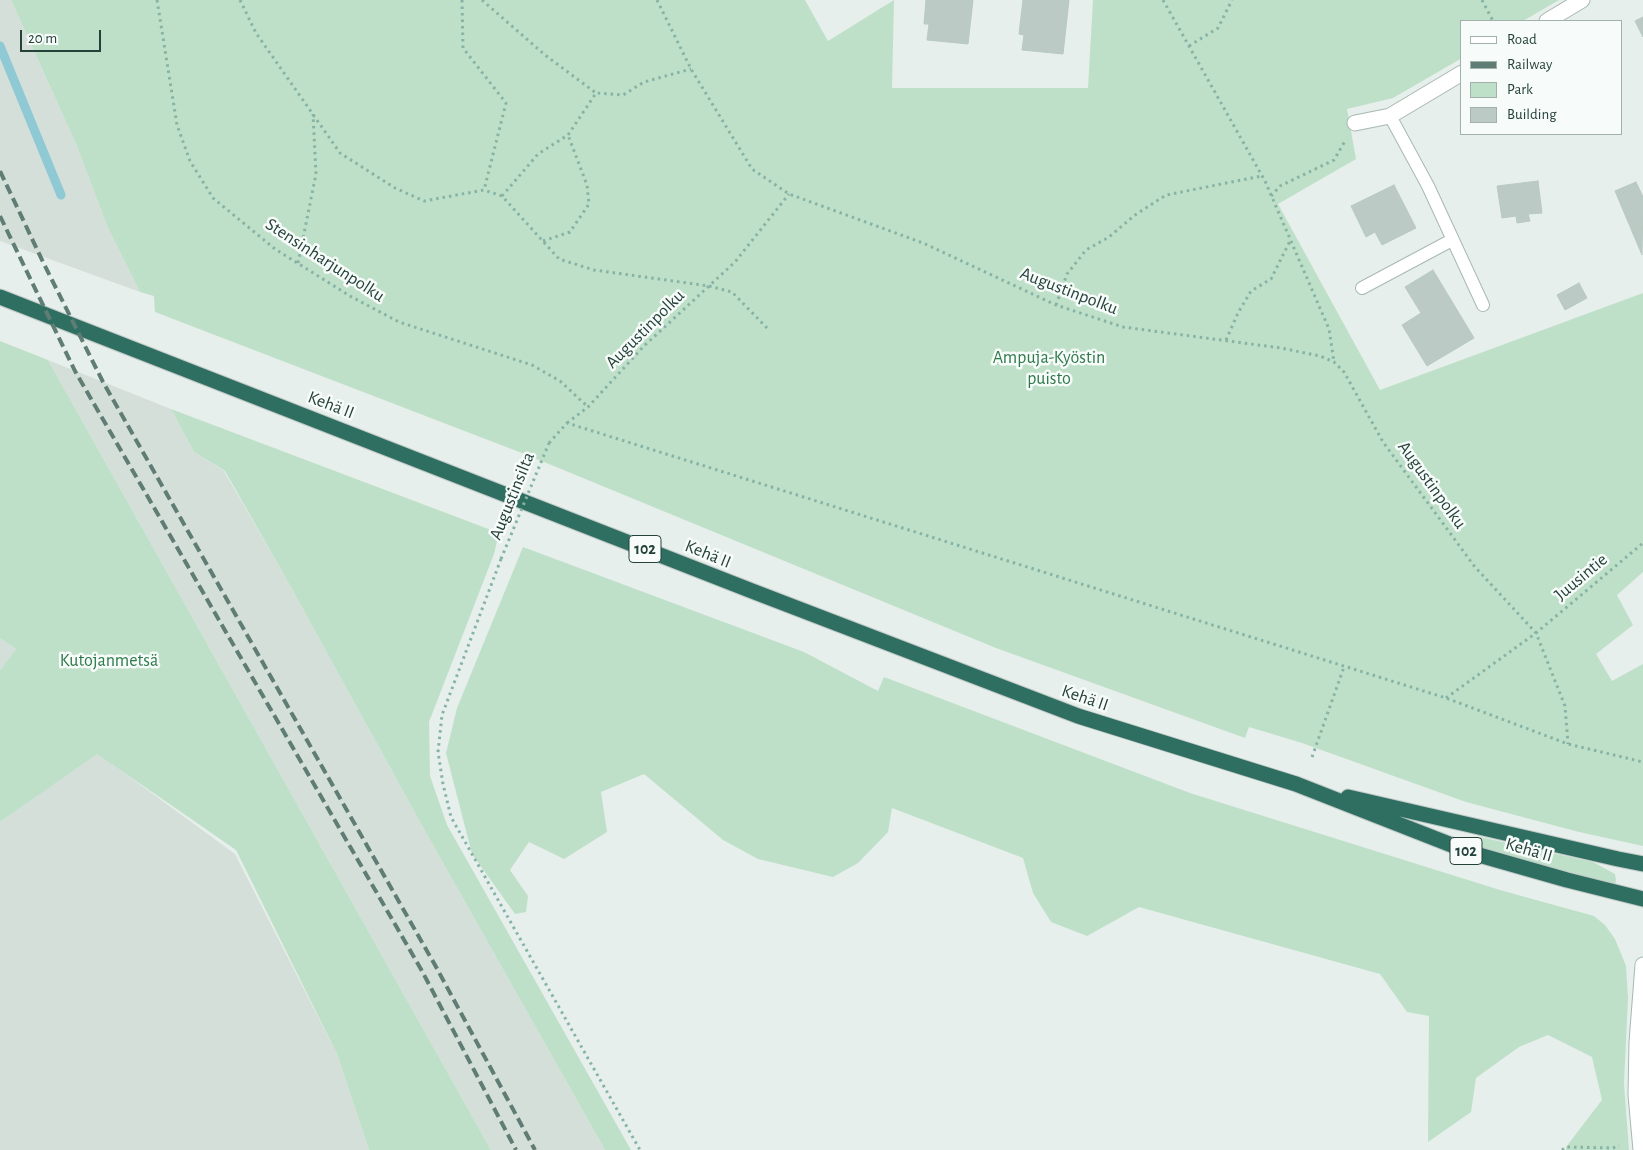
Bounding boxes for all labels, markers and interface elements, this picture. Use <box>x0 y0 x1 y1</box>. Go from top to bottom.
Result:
scale bar <box>22 20 104 52</box>
legend <box>1460 20 1623 135</box>
text: 20 m <box>28 31 57 46</box>
text: Road <box>1507 32 1537 47</box>
text: Railway <box>1507 57 1552 72</box>
text: Park <box>1507 82 1533 97</box>
text: Building <box>1507 107 1557 122</box>
street label: Stensinharjunpolku <box>261 213 389 307</box>
street label: Augustinpolku <box>1017 262 1121 320</box>
street label: Augustinpolku <box>601 285 689 373</box>
park label: Ampuja-Kyöstin puisto <box>993 347 1105 389</box>
street label: Kehä II <box>305 386 357 424</box>
street label: Augustinpolku <box>1393 437 1471 533</box>
street label: Augustinsilta <box>485 449 539 543</box>
street label: Kehä II <box>682 535 734 573</box>
road number: 102 <box>629 536 661 562</box>
street label: Juusintie <box>1550 549 1612 605</box>
park label: Kutojanmetsä <box>60 650 158 672</box>
street label: Kehä II <box>1059 680 1111 716</box>
street label: Kehä II <box>1503 833 1555 867</box>
road number: 102 <box>1450 838 1482 864</box>

